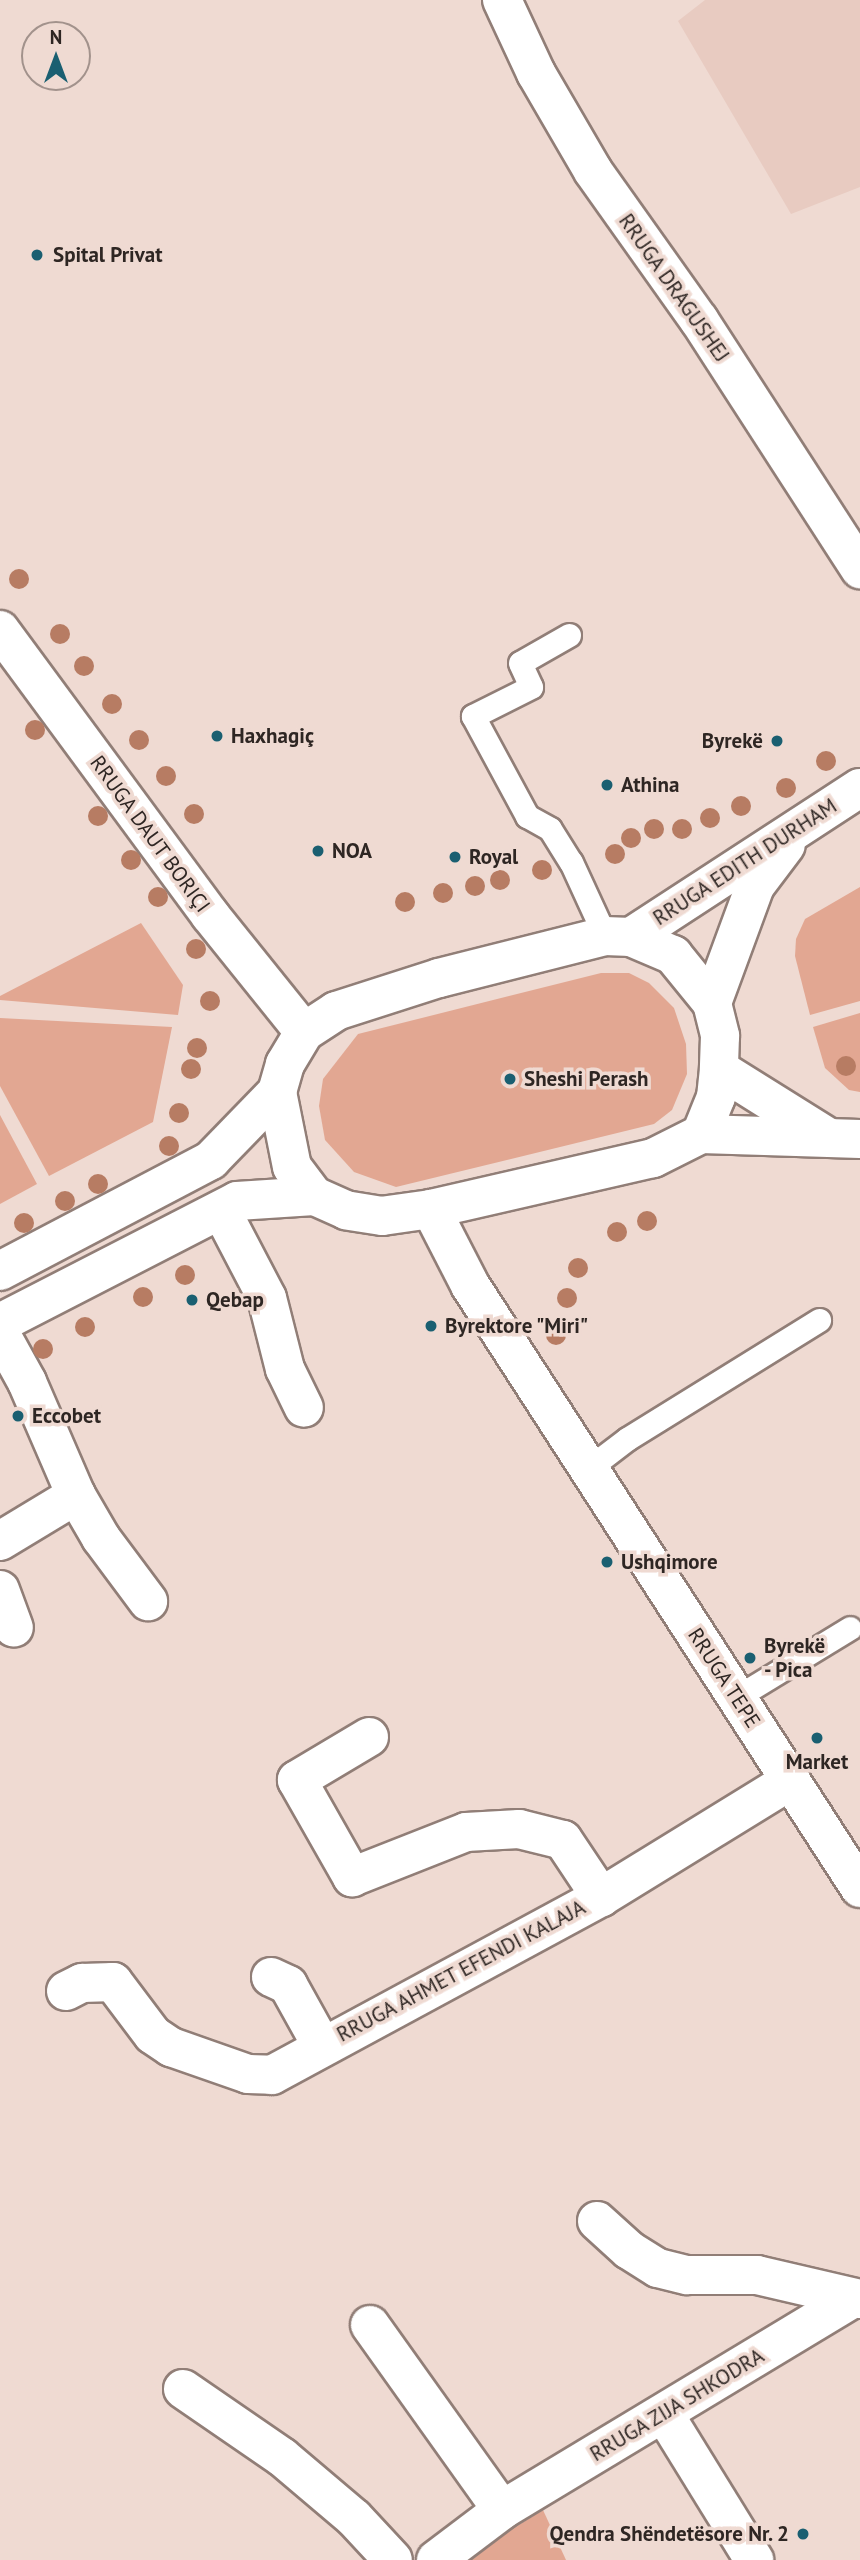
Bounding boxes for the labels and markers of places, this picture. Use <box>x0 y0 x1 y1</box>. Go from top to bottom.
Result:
place label: Spital Privat <box>53 242 163 268</box>
marker: Spital Privat <box>27 245 47 265</box>
place label: Haxhagiç <box>231 723 314 749</box>
marker: Haxhagiç <box>209 728 225 744</box>
place label: Byrekë <box>702 728 763 754</box>
marker: Byrekë <box>769 733 785 749</box>
place label: Athina <box>621 772 679 798</box>
marker: Athina <box>599 777 615 793</box>
place label: NOA <box>332 838 372 864</box>
marker: NOA <box>310 843 326 859</box>
place label: Royal <box>469 844 518 870</box>
marker: Royal <box>447 849 463 865</box>
place label: Sheshi Perash <box>524 1066 649 1092</box>
marker: Sheshi Perash <box>502 1071 518 1087</box>
place label: Qebap <box>206 1287 264 1313</box>
marker: Qebap <box>184 1292 200 1308</box>
place label: Byrektore "Miri" <box>445 1313 590 1339</box>
marker: Byrektore "Miri" <box>423 1318 439 1334</box>
place label: Eccobet <box>32 1403 101 1429</box>
marker: Eccobet <box>10 1408 26 1424</box>
place label: Ushqimore <box>621 1549 718 1575</box>
marker: Ushqimore <box>599 1554 615 1570</box>
place label: Byrekë - Pica <box>764 1633 825 1683</box>
marker: Byrekë - Pica <box>742 1650 758 1666</box>
marker: Market <box>809 1730 825 1746</box>
place label: Market <box>786 1749 848 1775</box>
place label: Qendra Shëndetësore Nr. 2 <box>548 2521 789 2547</box>
marker: Qendra Shëndetësore Nr. 2 <box>795 2526 811 2542</box>

